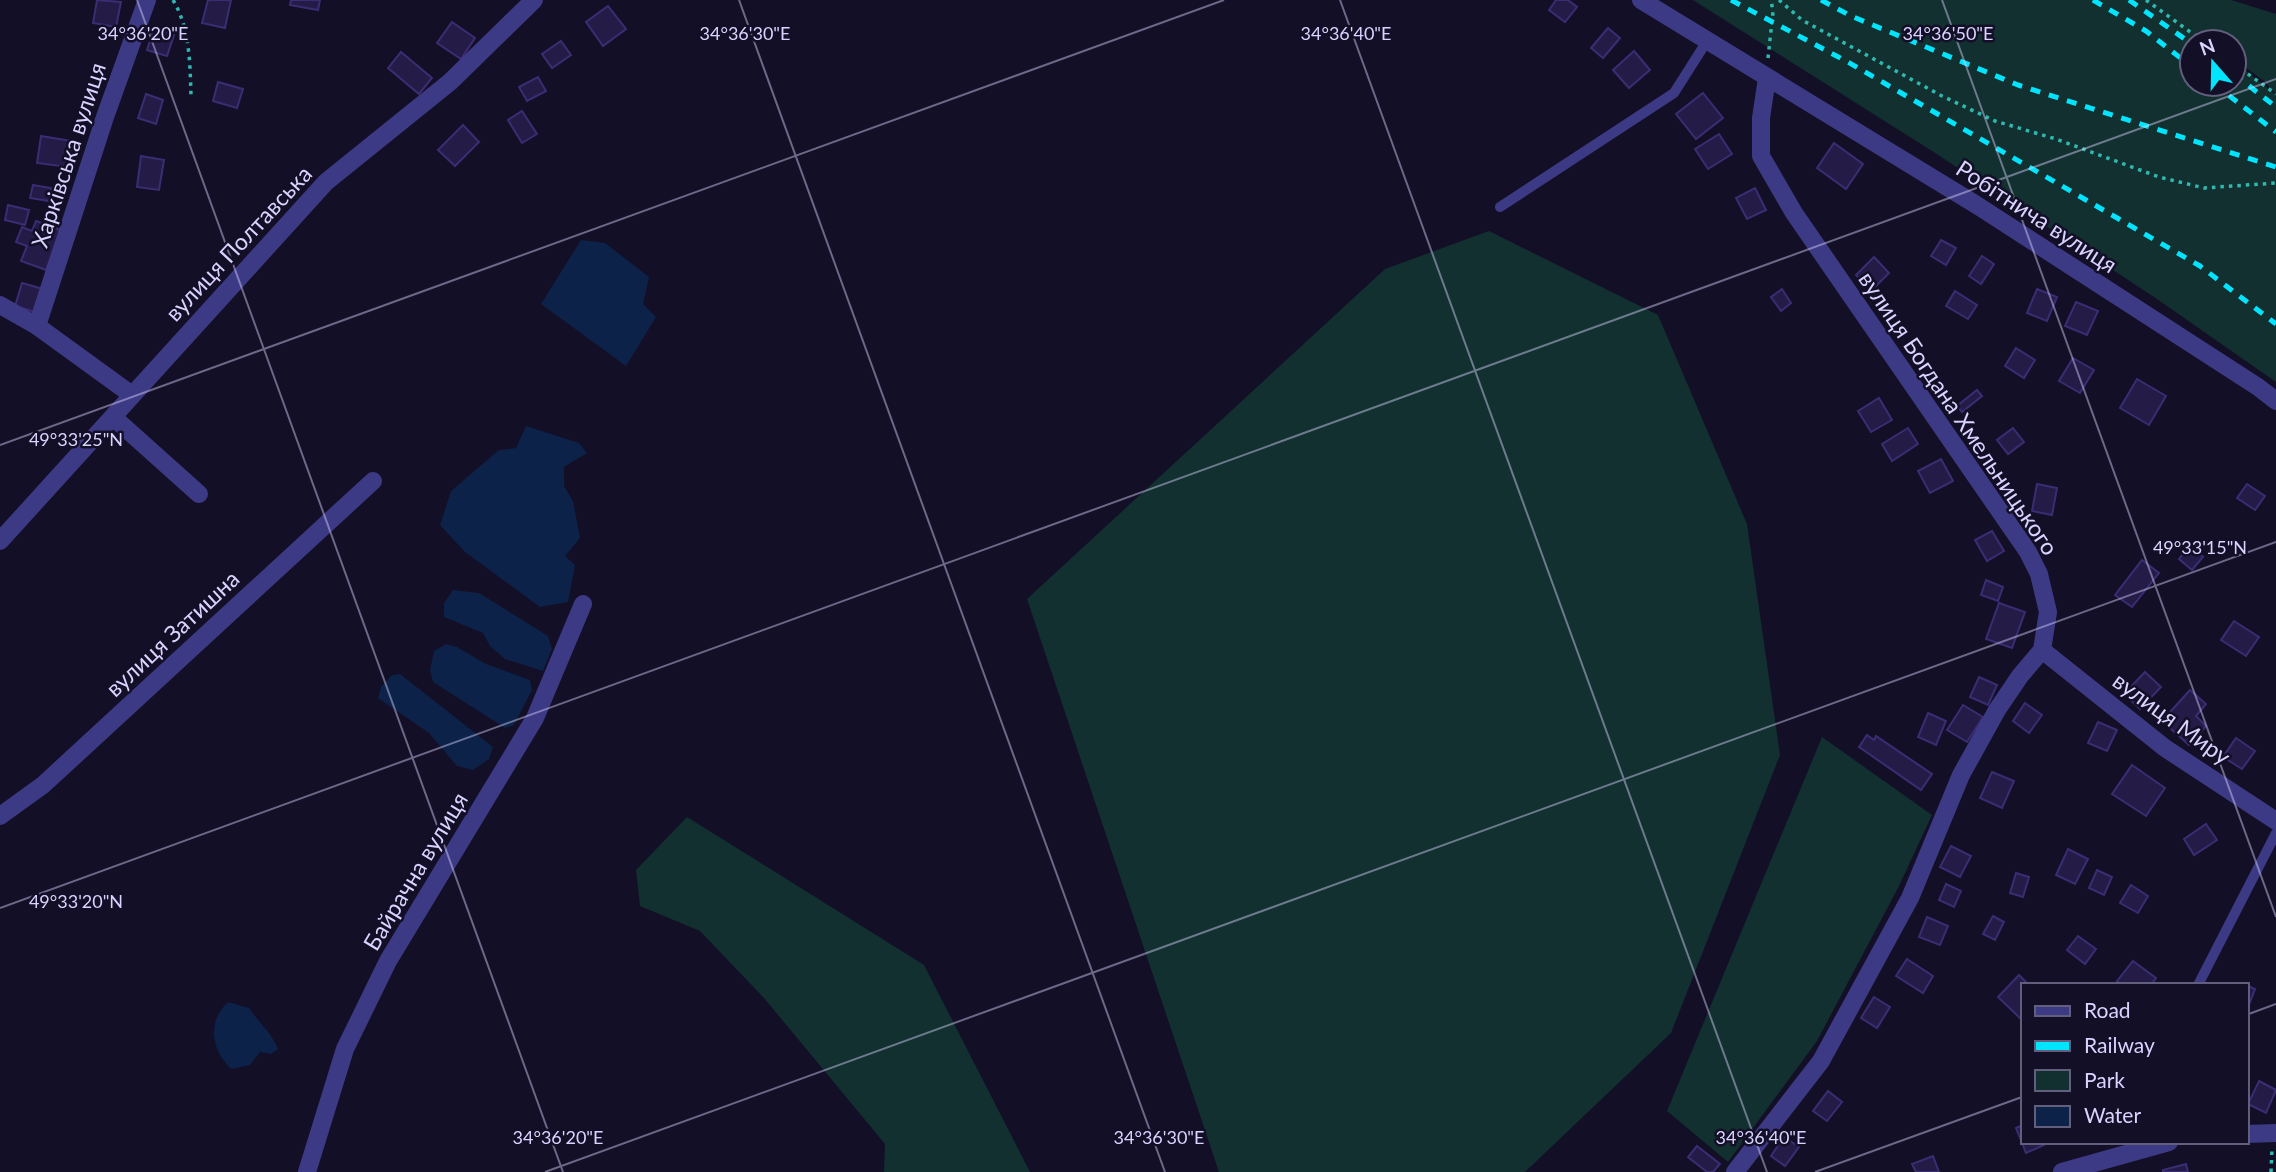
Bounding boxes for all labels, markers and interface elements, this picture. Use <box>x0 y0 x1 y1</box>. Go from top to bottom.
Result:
text: 34°36'20"E <box>98 22 188 44</box>
text: 34°36'30"E <box>700 22 790 44</box>
text: 34°36'40"E <box>1301 22 1391 44</box>
text: 34°36'50"E <box>1903 22 1993 44</box>
north arrow <box>2178 28 2248 98</box>
text: N <box>2196 33 2218 60</box>
street label: Харківська вулиця <box>25 59 111 251</box>
street label: Робітнича вулиця <box>1951 154 2123 278</box>
street label: вулиця Полтавська <box>159 160 317 326</box>
street label: вулиця Богдана Хмельницького <box>1853 266 2065 560</box>
text: 49°33'25"N <box>29 428 123 450</box>
text: 49°33'15"N <box>2153 536 2247 558</box>
street label: вулиця Затишна <box>100 564 244 702</box>
street label: вулиця Миру <box>2108 666 2236 770</box>
street label: Байрачна вулиця <box>357 787 473 955</box>
text: 49°33'20"N <box>29 890 123 912</box>
legend <box>2021 983 2248 1144</box>
text: Road <box>2084 997 2131 1022</box>
text: Railway <box>2084 1032 2155 1057</box>
text: Park <box>2084 1067 2125 1092</box>
text: Water <box>2084 1102 2141 1127</box>
text: 34°36'20"E <box>513 1126 603 1148</box>
text: 34°36'30"E <box>1114 1126 1204 1148</box>
text: 34°36'40"E <box>1716 1126 1806 1148</box>

